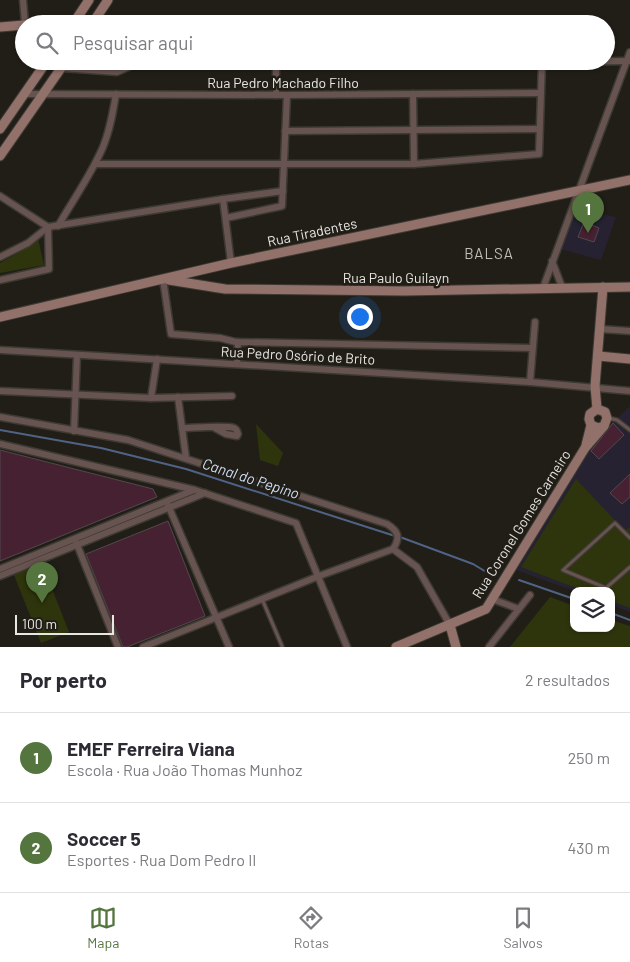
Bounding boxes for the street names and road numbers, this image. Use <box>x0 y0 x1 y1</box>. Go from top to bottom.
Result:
street label: Rua Pedro Machado Filho <box>207 74 359 91</box>
street label: Rua Tiradentes <box>266 214 359 250</box>
street label: Rua Paulo Guilayn <box>343 269 449 286</box>
street label: Rua Pedro Osório de Brito <box>220 342 376 368</box>
street label: Rua Coronel Gomes Carneiro <box>468 447 574 601</box>

